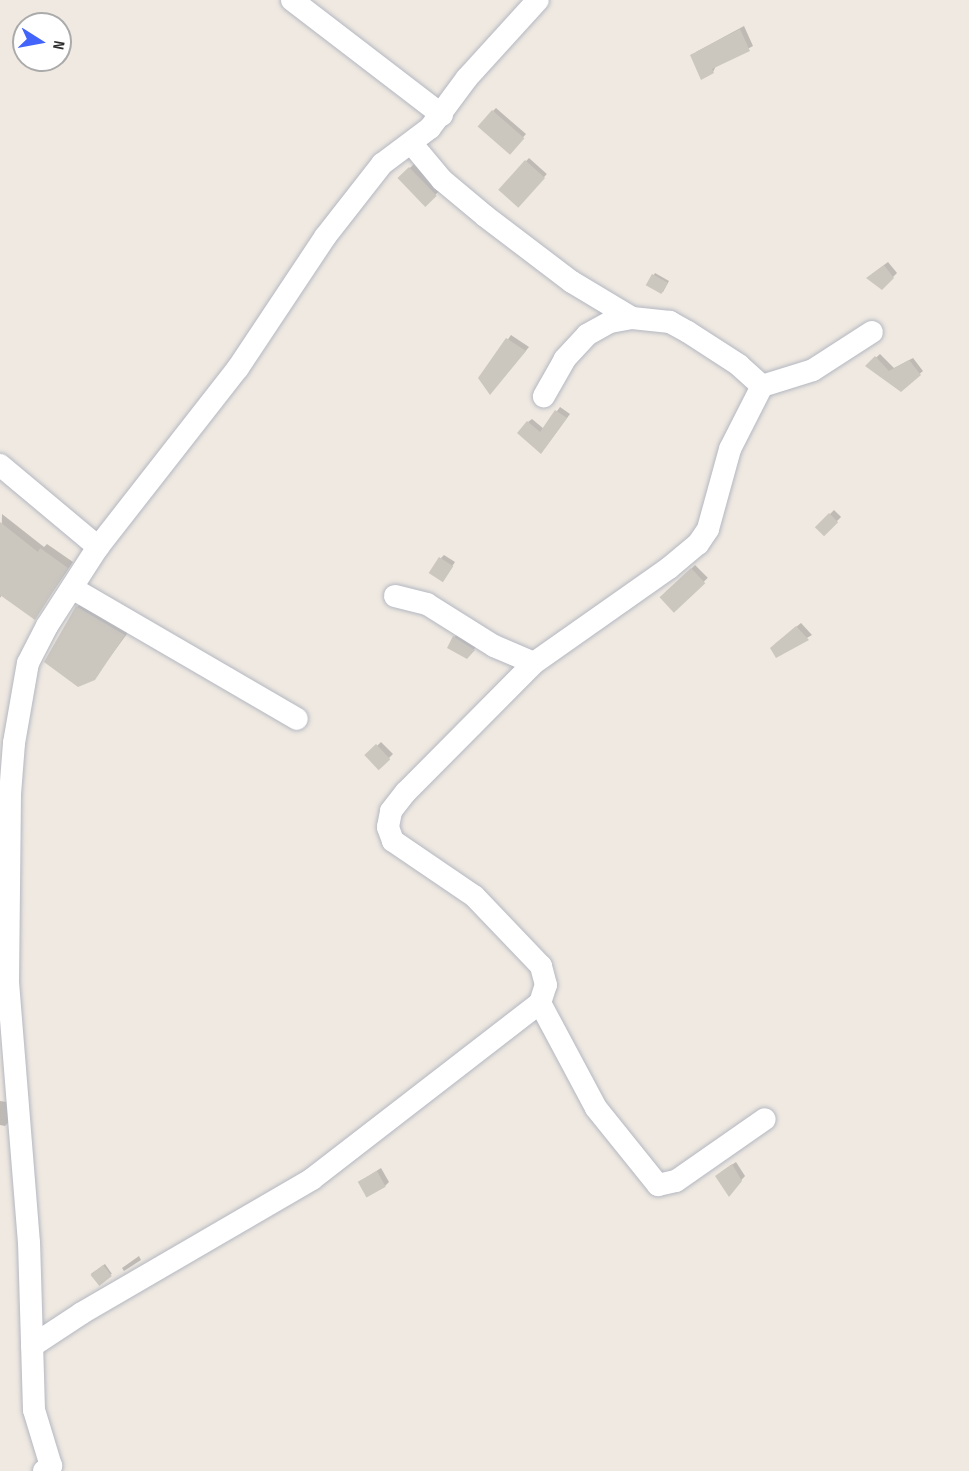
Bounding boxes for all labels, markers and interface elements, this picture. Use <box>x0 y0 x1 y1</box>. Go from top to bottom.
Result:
north arrow <box>12 12 72 72</box>
text: N <box>48 39 68 51</box>

